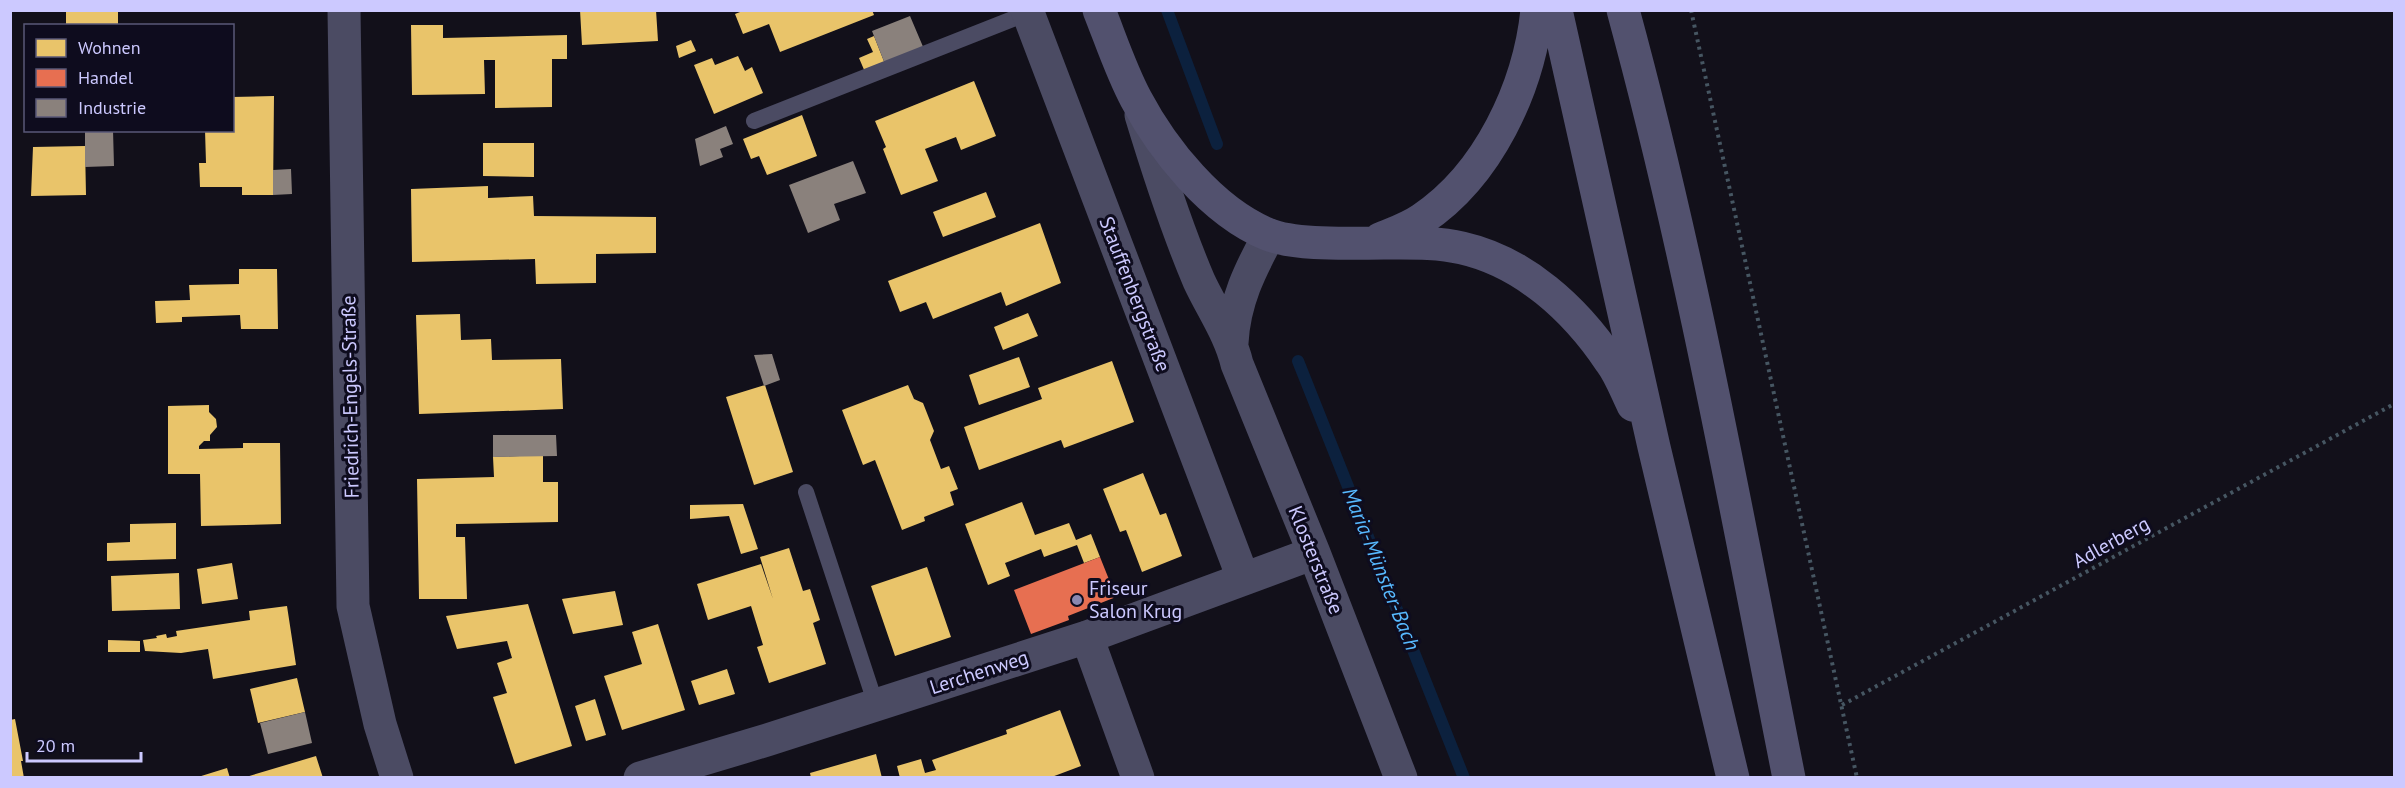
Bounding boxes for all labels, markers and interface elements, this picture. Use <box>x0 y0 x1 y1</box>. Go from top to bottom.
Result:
legend <box>24 24 234 132</box>
text: Wohnen <box>78 36 140 59</box>
text: Handel <box>78 66 134 89</box>
text: Industrie <box>78 96 146 119</box>
street label: Stauffenbergstraße <box>1093 213 1177 375</box>
street label: Friedrich-Engels-Straße <box>335 295 365 499</box>
water label: Maria-Münster-Bach <box>1336 483 1426 654</box>
street label: Klosterstraße <box>1282 502 1350 618</box>
street label: Adlerberg <box>2068 510 2154 574</box>
place label: Friseur Salon Krug <box>1089 575 1182 624</box>
marker: Friseur Salon Krug <box>1070 593 1084 607</box>
street label: Lerchenweg <box>926 644 1032 700</box>
scale bar <box>27 725 141 763</box>
text: 20 m <box>36 734 75 757</box>

